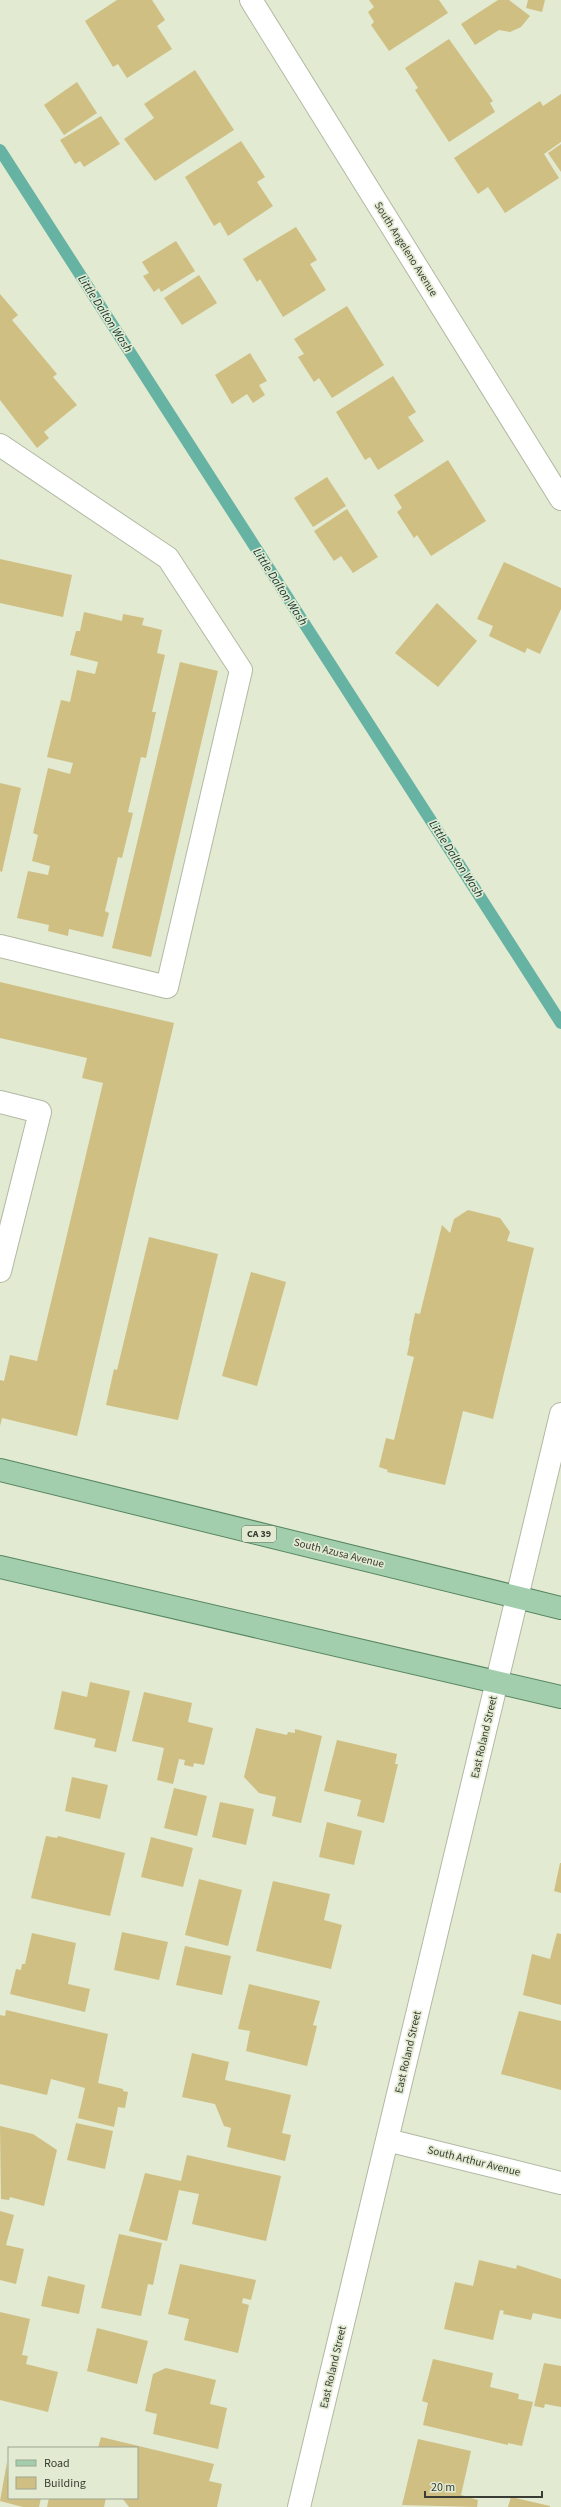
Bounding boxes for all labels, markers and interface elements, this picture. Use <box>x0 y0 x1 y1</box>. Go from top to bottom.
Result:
street label: South Angeleno Avenue <box>371 199 442 300</box>
water label: Little Dalton Wash <box>74 272 136 356</box>
water label: Little Dalton Wash <box>249 545 311 629</box>
water label: Little Dalton Wash <box>425 817 487 901</box>
road number: CA 39 <box>242 1526 276 1542</box>
street label: South Azusa Avenue <box>292 1535 386 1572</box>
street label: East Roland Street <box>467 1694 501 1780</box>
street label: East Roland Street <box>391 2009 425 2095</box>
street label: South Arthur Avenue <box>426 2142 522 2180</box>
street label: East Roland Street <box>316 2324 350 2410</box>
legend <box>8 2447 138 2499</box>
text: Road <box>44 2455 70 2472</box>
scale bar <box>425 2473 542 2499</box>
text: Building <box>44 2475 86 2492</box>
text: 20 m <box>431 2479 455 2496</box>

